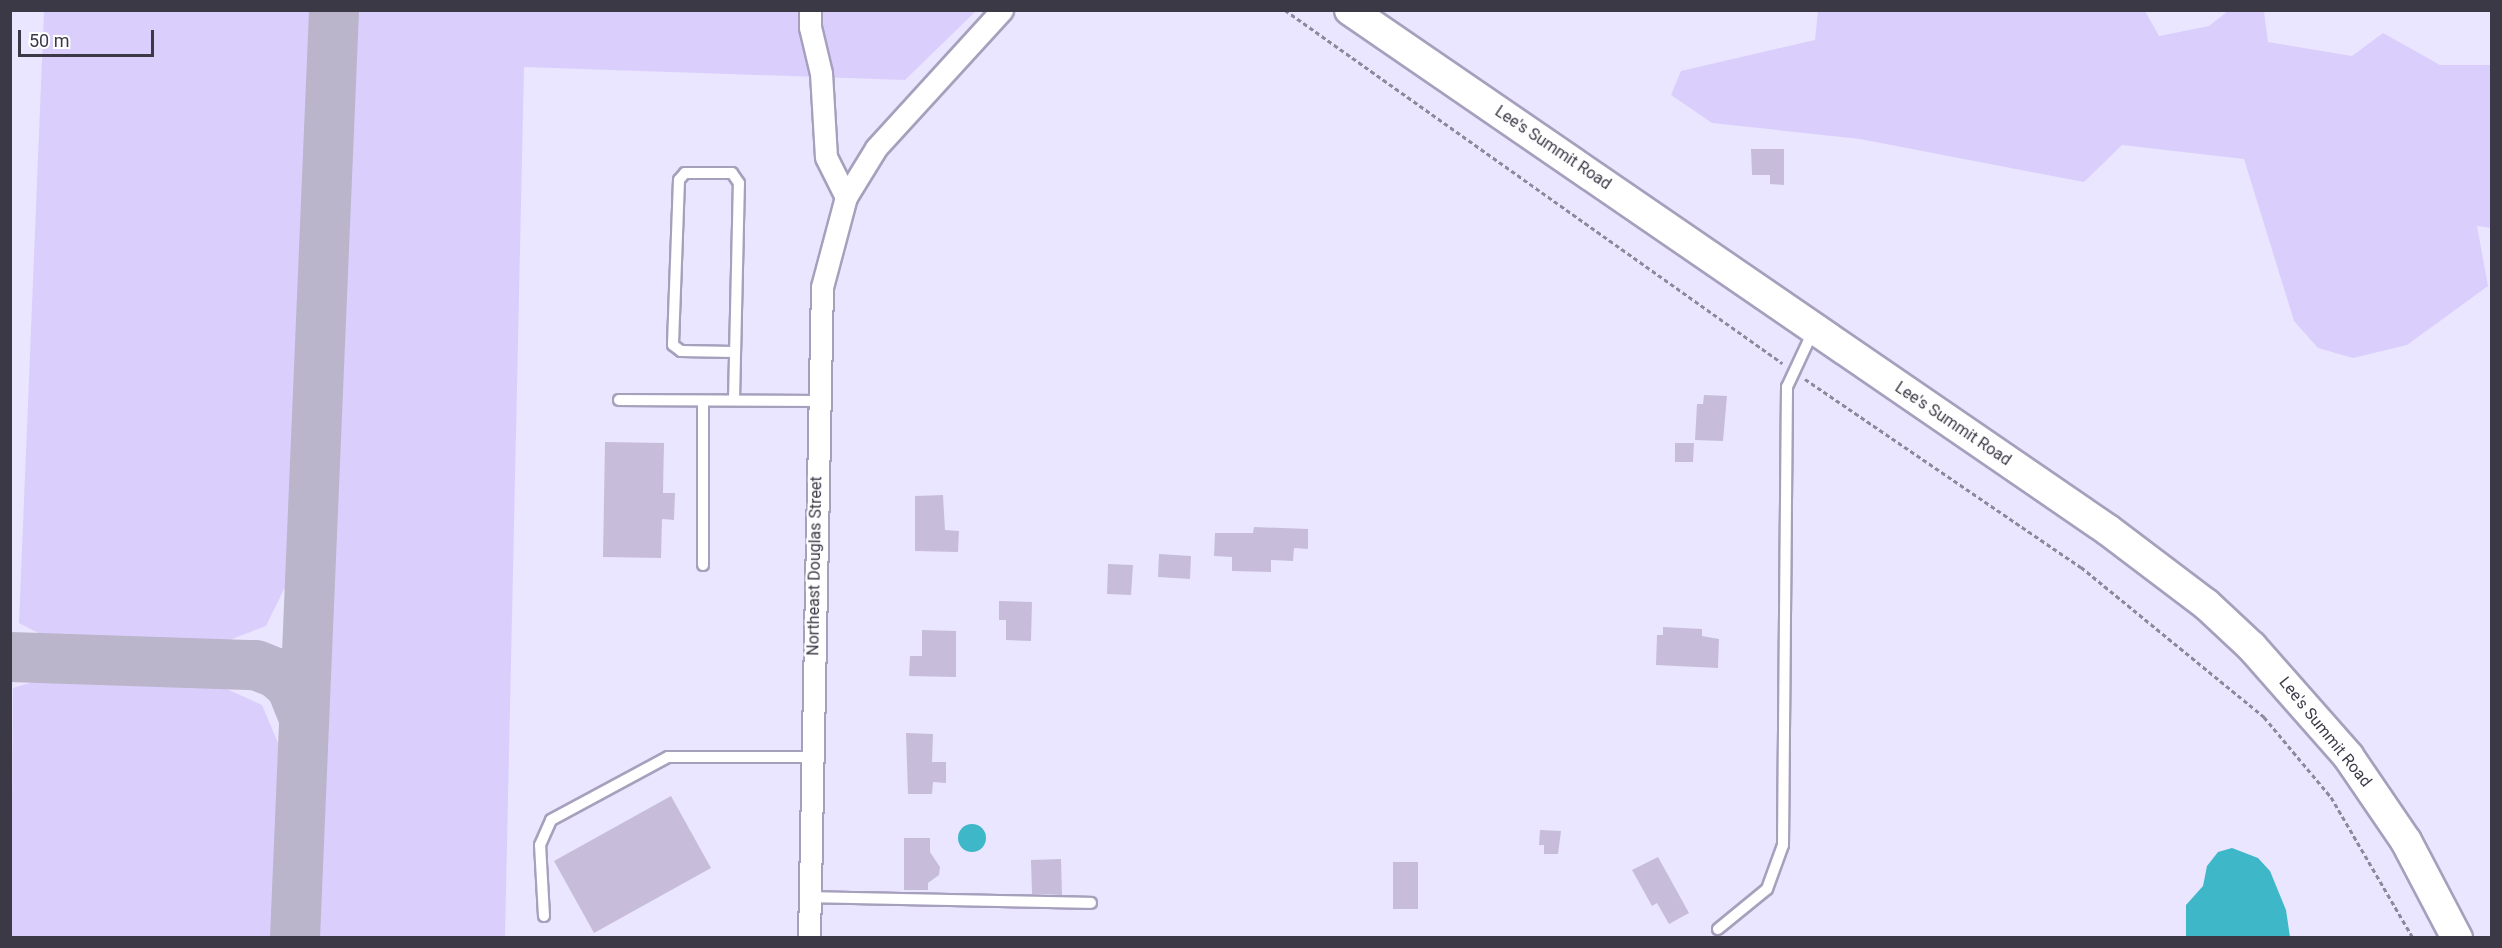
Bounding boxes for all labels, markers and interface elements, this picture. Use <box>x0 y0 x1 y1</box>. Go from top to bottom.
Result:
scale bar <box>21 18 158 56</box>
text: 50 m <box>29 30 69 51</box>
street label: Lee's Summit Road <box>1491 102 1615 194</box>
street label: Lee's Summit Road <box>1891 378 2015 470</box>
street label: Northeast Douglas Street <box>804 476 826 656</box>
street label: Lee's Summit Road <box>2275 673 2375 791</box>

